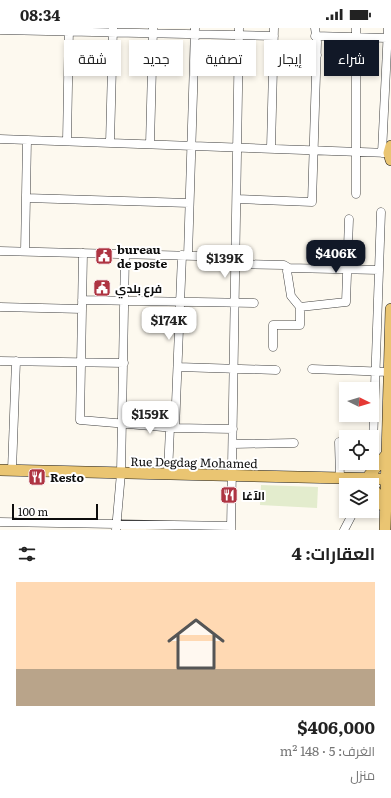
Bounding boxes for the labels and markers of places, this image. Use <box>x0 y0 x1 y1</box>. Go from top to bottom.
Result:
place label: bureau de poste <box>117 240 167 272</box>
pin: $406K <box>308 240 364 274</box>
pin: $139K <box>197 245 253 279</box>
public building icon: bureau de poste <box>94 246 114 266</box>
public building icon: فرع بلدي <box>92 278 112 298</box>
place label: فرع بلدي <box>115 279 162 299</box>
pin: $174K <box>141 307 197 341</box>
pin: $159K <box>122 401 178 435</box>
restaurant icon: Resto <box>27 467 47 487</box>
place label: Resto <box>50 468 84 486</box>
restaurant icon: الآغا <box>219 485 239 505</box>
place label: الآغا <box>242 486 265 504</box>

